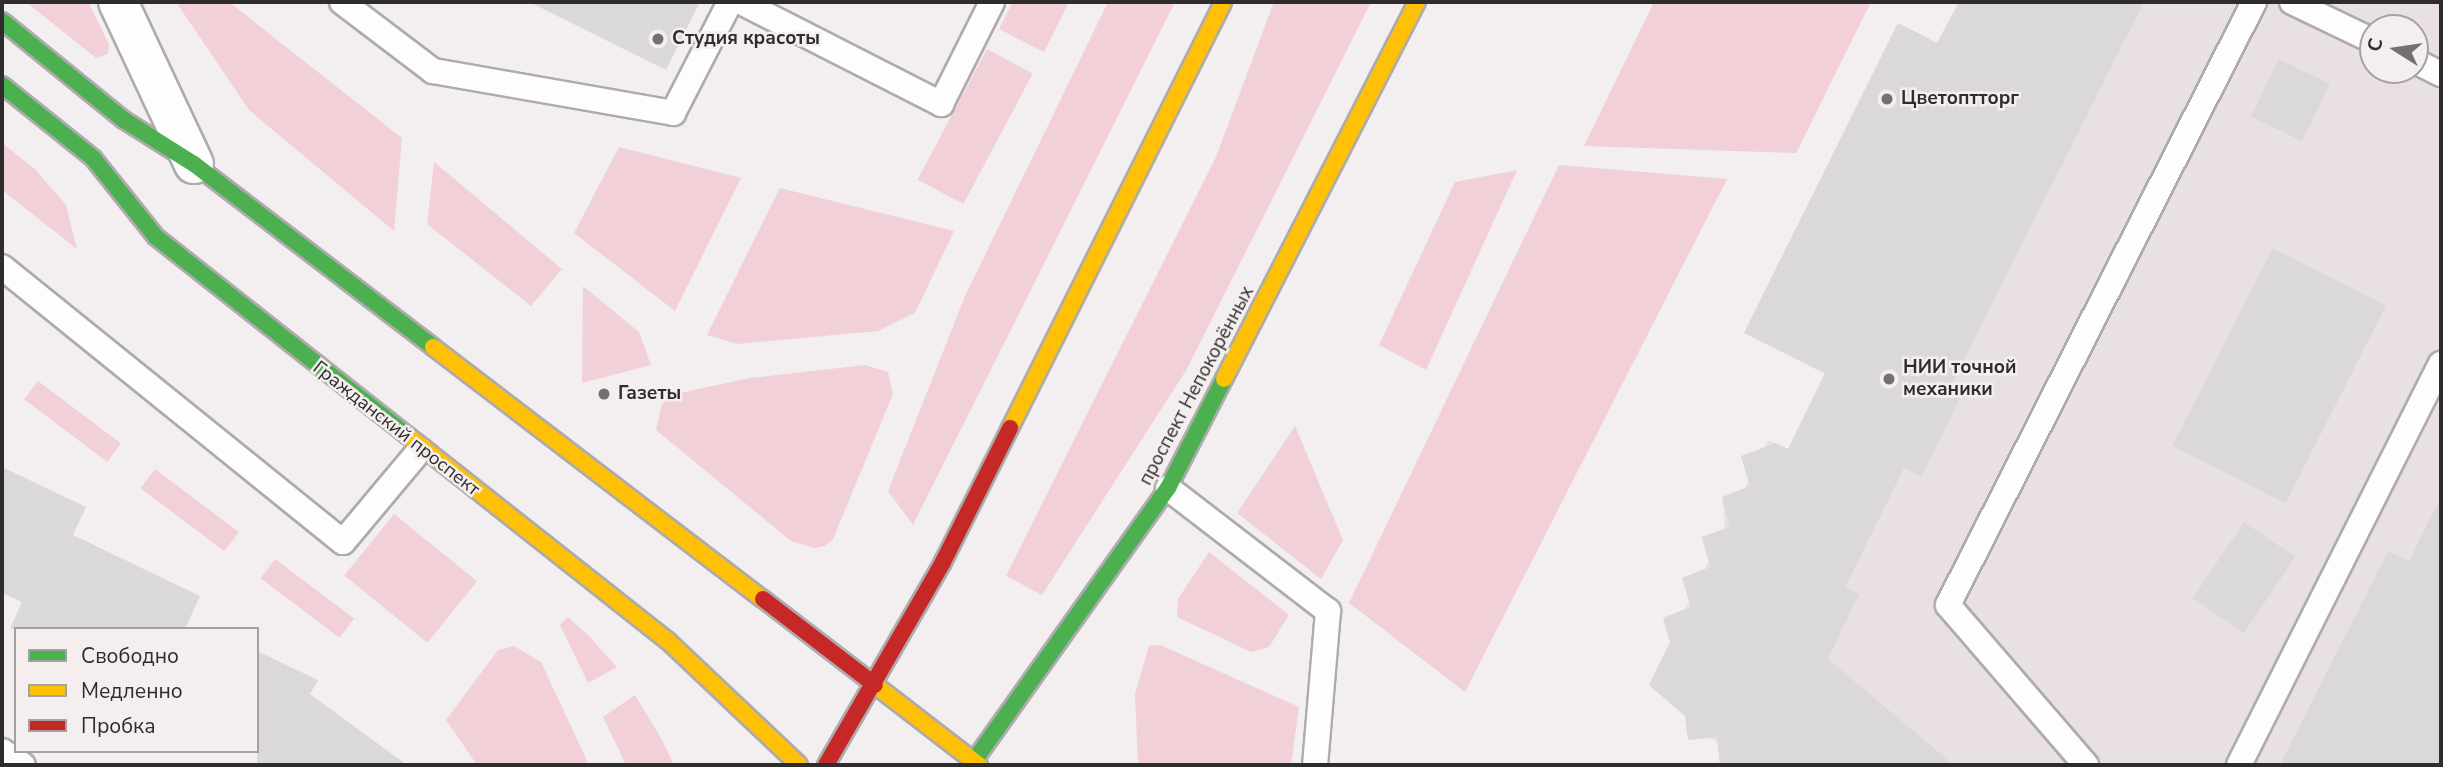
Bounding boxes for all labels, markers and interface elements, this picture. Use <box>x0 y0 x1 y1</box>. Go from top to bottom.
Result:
north arrow <box>2359 14 2429 84</box>
place label: Студия красоты <box>672 28 820 50</box>
marker: Студия красоты <box>650 31 666 47</box>
text: С <box>2361 36 2389 54</box>
place label: Цветоптторг <box>1901 88 2019 110</box>
marker: Цветоптторг <box>1879 91 1895 107</box>
street label: проспект Непокорённых <box>1135 283 1259 489</box>
street label: Гражданский проспект <box>308 357 484 501</box>
place label: НИИ точной механики <box>1903 357 2016 401</box>
marker: НИИ точной механики <box>1881 371 1897 387</box>
place label: Газеты <box>618 383 681 405</box>
marker: Газеты <box>596 386 612 402</box>
legend <box>14 627 259 753</box>
text: Свободно <box>81 642 179 670</box>
text: Медленно <box>81 677 183 705</box>
text: Пробка <box>81 712 155 740</box>

